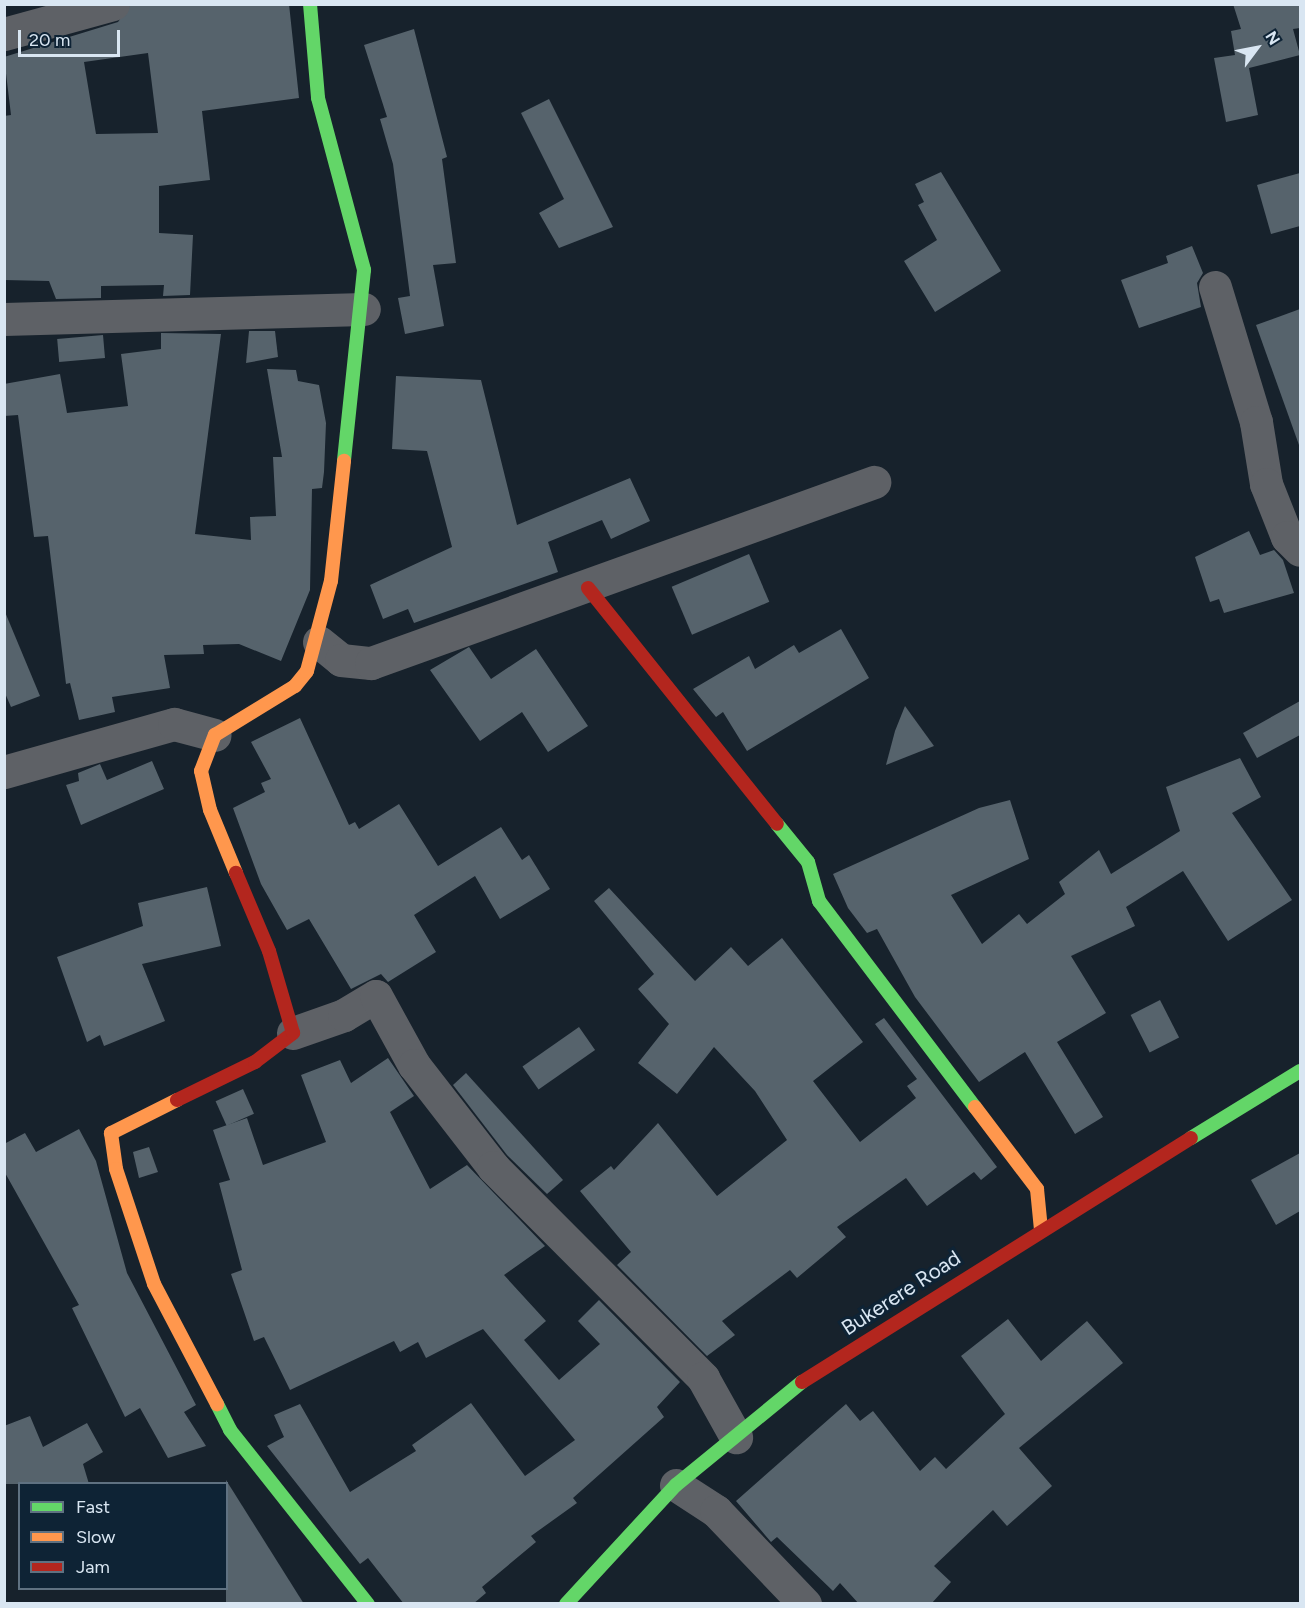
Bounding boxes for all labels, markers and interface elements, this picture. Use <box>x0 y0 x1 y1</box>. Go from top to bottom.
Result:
scale bar <box>21 18 123 56</box>
north arrow <box>1227 18 1287 78</box>
text: N <box>1261 28 1284 48</box>
text: 20 m <box>29 29 70 51</box>
street label: Bukerere Road <box>837 1245 965 1341</box>
legend <box>18 1482 228 1590</box>
text: Fast <box>76 1496 110 1518</box>
text: Slow <box>76 1526 115 1548</box>
text: Jam <box>76 1556 110 1578</box>

